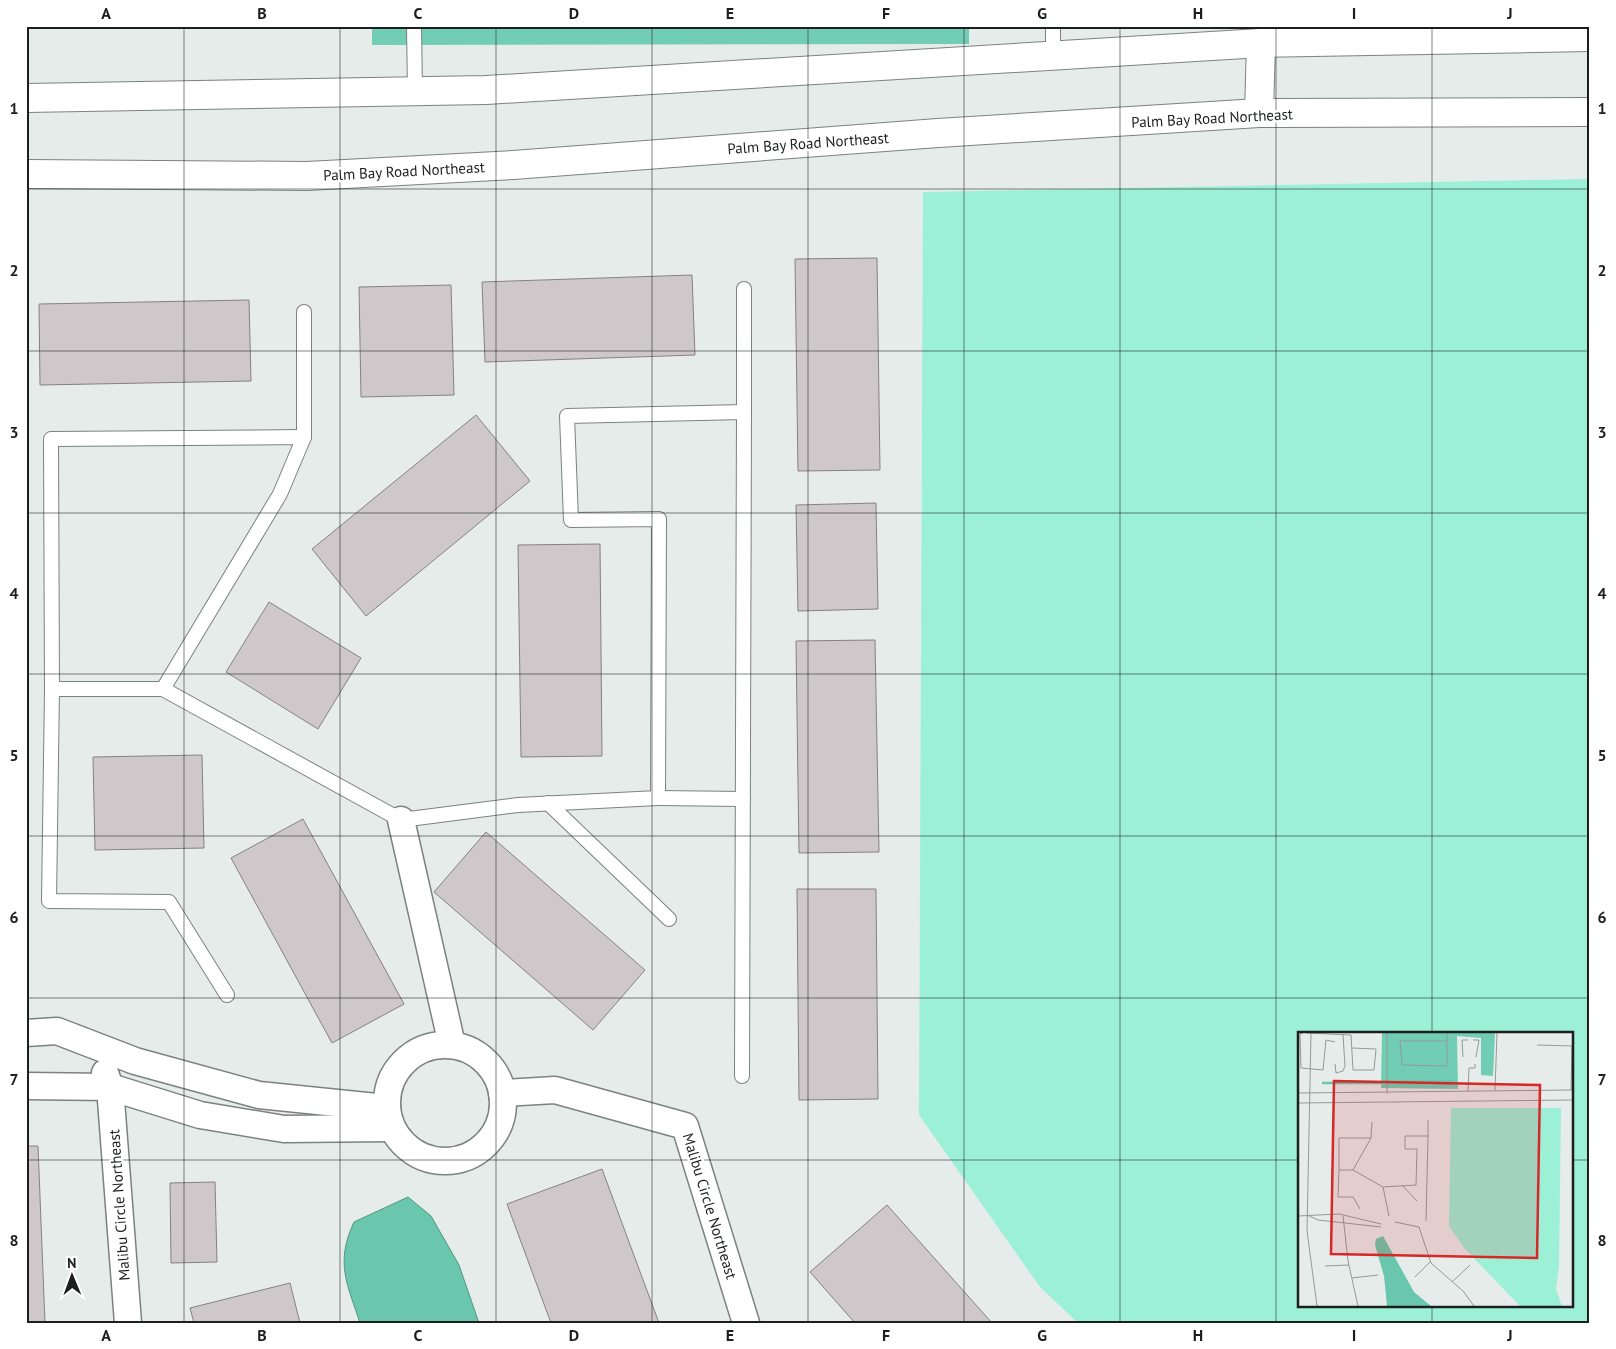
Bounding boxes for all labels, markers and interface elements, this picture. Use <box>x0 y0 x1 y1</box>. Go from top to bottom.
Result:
text: A <box>101 3 111 23</box>
text: B <box>257 3 267 23</box>
text: C <box>414 3 423 23</box>
text: D <box>569 3 579 23</box>
text: E <box>726 3 734 23</box>
text: F <box>882 3 890 23</box>
text: G <box>1037 3 1047 23</box>
text: H <box>1193 3 1203 23</box>
text: I <box>1352 3 1356 23</box>
text: J <box>1506 3 1513 23</box>
text: 1 <box>9 98 19 118</box>
text: 1 <box>1597 98 1607 118</box>
street label: Palm Bay Road Northeast <box>1131 104 1293 132</box>
street label: Palm Bay Road Northeast <box>727 128 889 158</box>
street label: Palm Bay Road Northeast <box>323 157 485 185</box>
text: 2 <box>9 260 19 280</box>
text: 2 <box>1597 260 1607 280</box>
text: 3 <box>9 422 19 442</box>
text: 3 <box>1597 422 1607 442</box>
text: 4 <box>9 583 19 603</box>
text: 4 <box>1597 583 1607 603</box>
text: 5 <box>9 745 19 765</box>
text: 5 <box>1597 745 1607 765</box>
text: 6 <box>9 907 19 927</box>
text: 6 <box>1597 907 1607 927</box>
inset map <box>1298 1032 1574 1306</box>
text: 7 <box>9 1069 19 1089</box>
text: 7 <box>1597 1069 1607 1089</box>
street label: Malibu Circle Northeast <box>104 1129 134 1281</box>
street label: Malibu Circle Northeast <box>679 1131 741 1281</box>
text: 8 <box>9 1230 19 1250</box>
text: 8 <box>1597 1230 1607 1250</box>
north arrow <box>48 1252 98 1302</box>
text: N <box>67 1254 77 1272</box>
text: A <box>101 1325 111 1345</box>
text: B <box>257 1325 267 1345</box>
text: C <box>414 1325 423 1345</box>
text: D <box>569 1325 579 1345</box>
text: E <box>726 1325 734 1345</box>
text: F <box>882 1325 890 1345</box>
text: G <box>1037 1325 1047 1345</box>
text: H <box>1193 1325 1203 1345</box>
text: I <box>1352 1325 1356 1345</box>
text: J <box>1506 1325 1513 1345</box>

